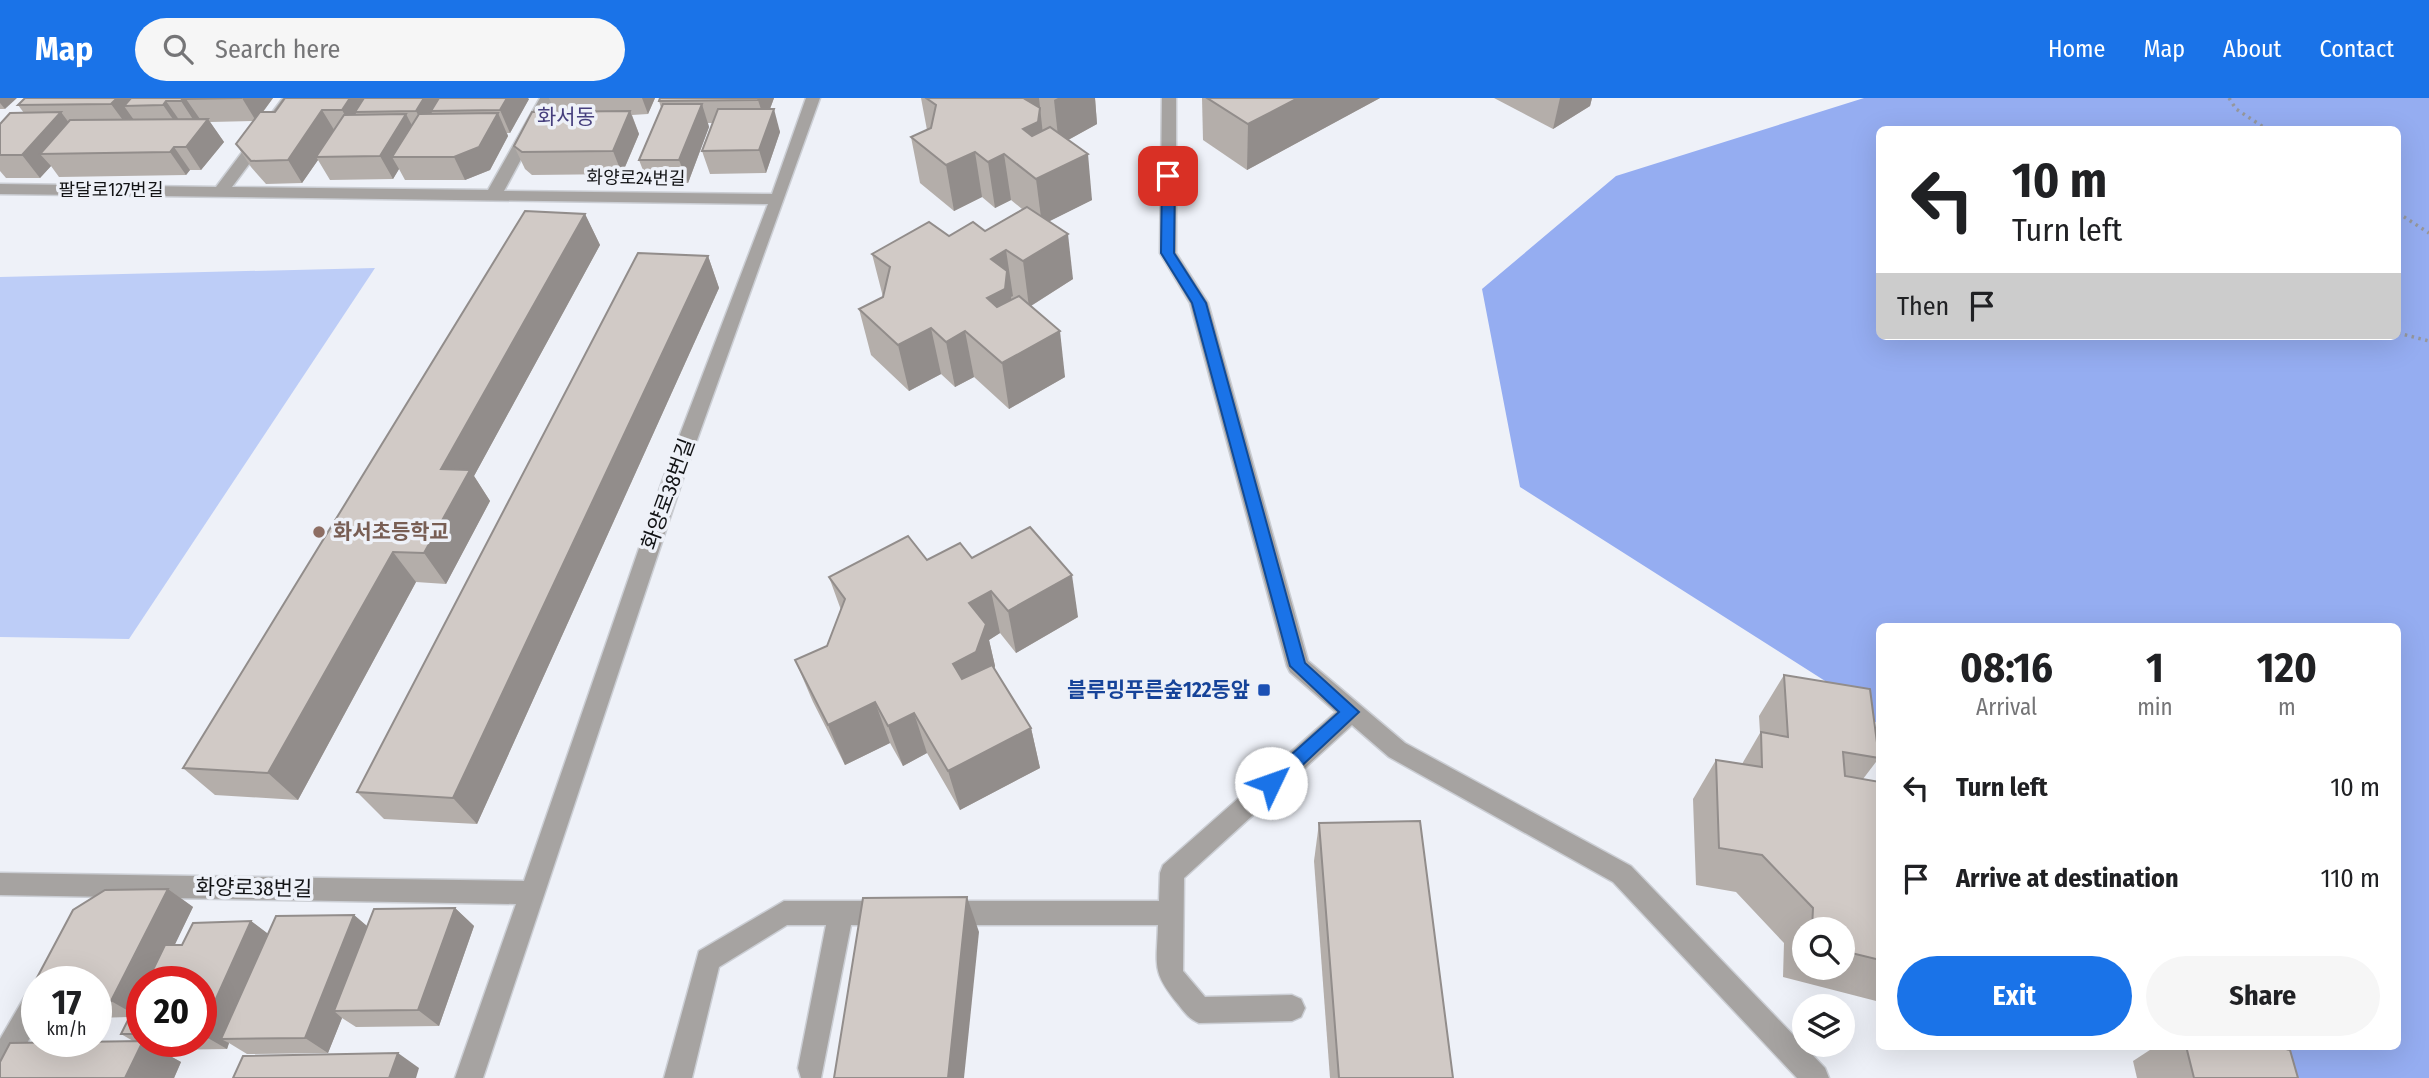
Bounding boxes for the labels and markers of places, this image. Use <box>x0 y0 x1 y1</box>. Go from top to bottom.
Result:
pin <box>1138 146 1198 206</box>
place label: 화서초등학교 <box>333 519 449 545</box>
marker: 화서초등학교 <box>311 524 327 540</box>
place label: 블루밍푸른숲122동앞 <box>1067 677 1250 703</box>
marker: 블루밍푸른숲122동앞 <box>1256 682 1272 698</box>

